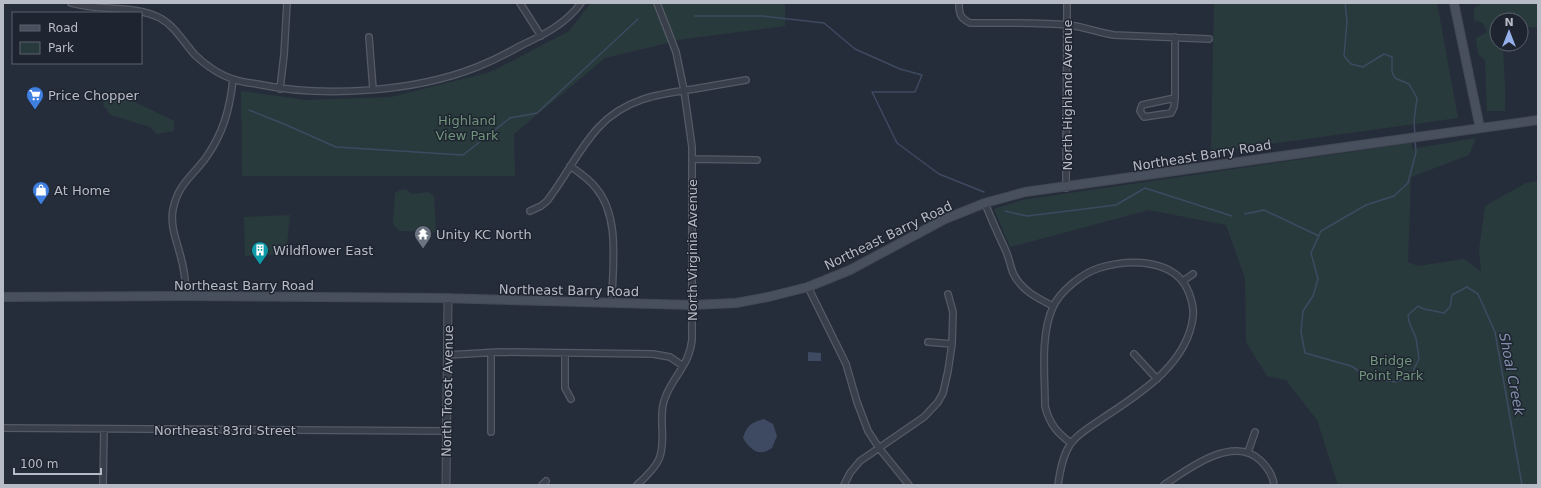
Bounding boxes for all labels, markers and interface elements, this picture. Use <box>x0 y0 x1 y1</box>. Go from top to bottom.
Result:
legend <box>12 12 142 64</box>
north arrow <box>1489 12 1529 52</box>
text: N <box>1504 16 1514 29</box>
street label: North Highland Avenue <box>1060 20 1075 170</box>
text: Road <box>48 21 78 35</box>
text: Park <box>48 41 74 55</box>
supermarket icon: Price Chopper <box>25 85 45 110</box>
place label: Price Chopper <box>48 88 140 103</box>
park label: Highland View Park <box>435 113 499 143</box>
street label: Northeast Barry Road <box>1132 137 1272 174</box>
street label: North Virginia Avenue <box>685 179 700 321</box>
shop icon: At Home <box>31 180 51 205</box>
place label: At Home <box>54 183 110 198</box>
street label: Northeast Barry Road <box>822 198 954 273</box>
temple icon: Unity KC North <box>413 224 433 249</box>
place label: Unity KC North <box>436 227 532 242</box>
building icon: Wildflower East <box>250 240 270 265</box>
place label: Wildflower East <box>273 243 373 258</box>
street label: Northeast Barry Road <box>174 278 314 293</box>
street label: Northeast Barry Road <box>499 282 639 299</box>
street label: North Troost Avenue <box>439 325 456 457</box>
water label: Shoal Creek <box>1496 331 1528 418</box>
park label: Bridge Point Park <box>1359 353 1424 383</box>
street label: Northeast 83rd Street <box>154 423 296 438</box>
scale bar <box>14 450 101 476</box>
text: 100 m <box>20 457 58 471</box>

